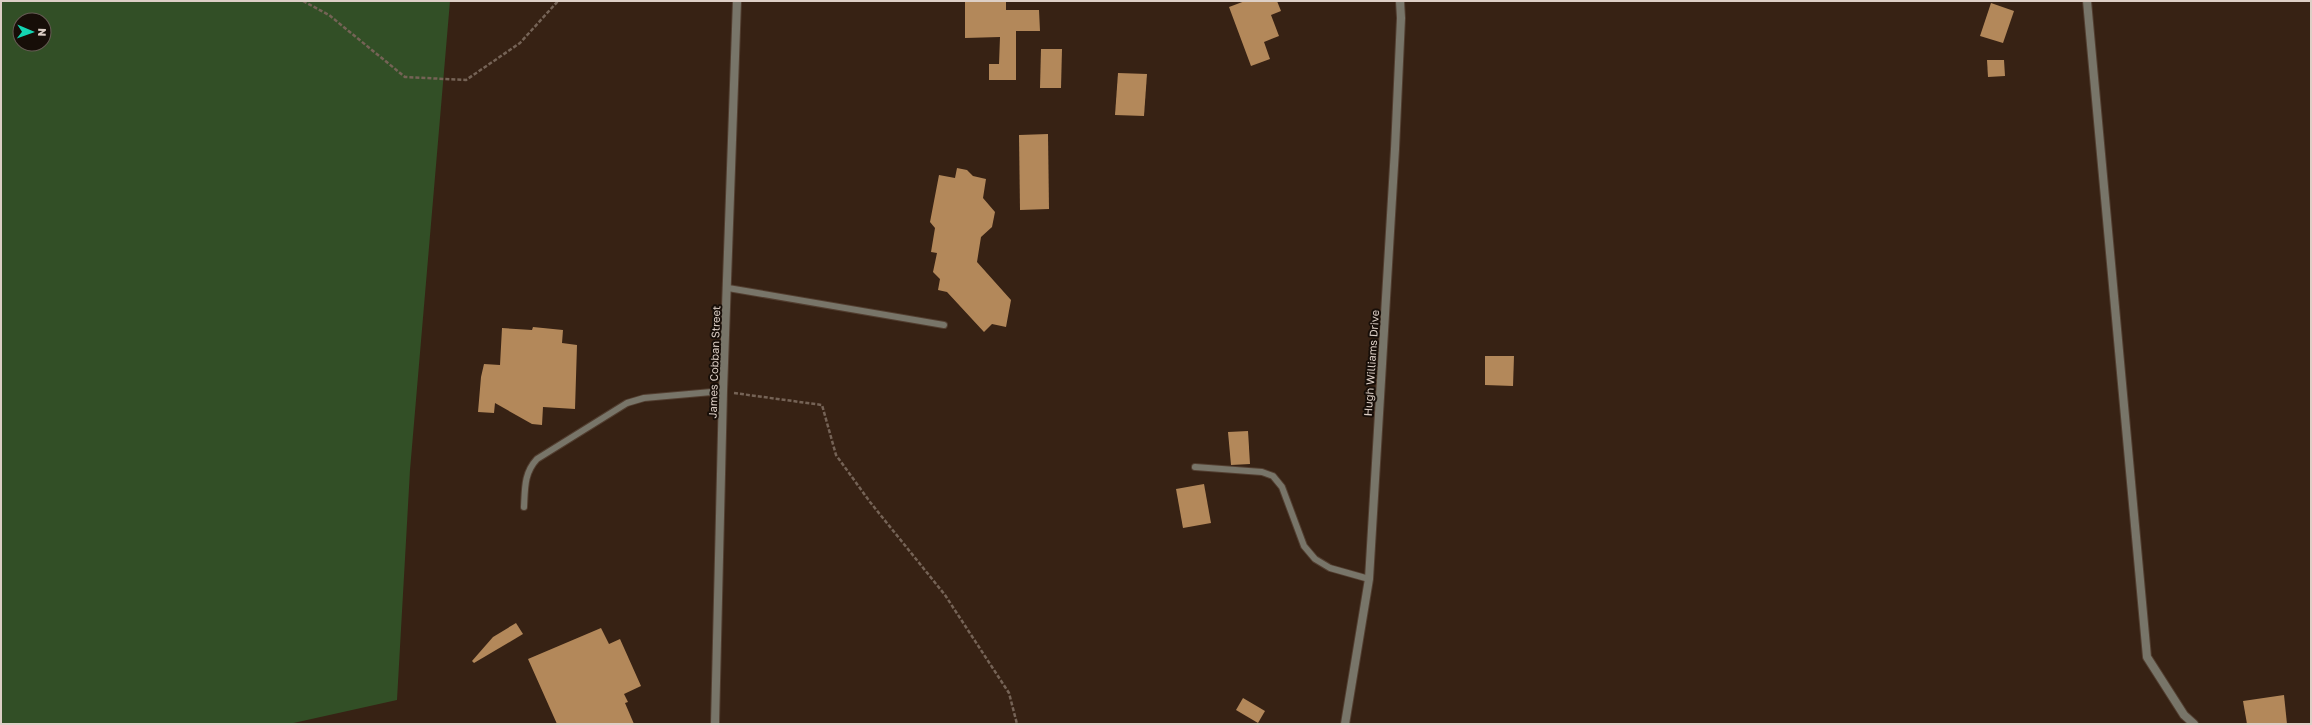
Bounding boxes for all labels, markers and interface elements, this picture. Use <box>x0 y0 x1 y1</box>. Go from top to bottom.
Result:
north arrow <box>12 12 52 52</box>
text: N <box>36 28 49 37</box>
street label: James Cobban Street <box>706 305 722 419</box>
street label: Hugh Williams Drive <box>1361 309 1381 417</box>

